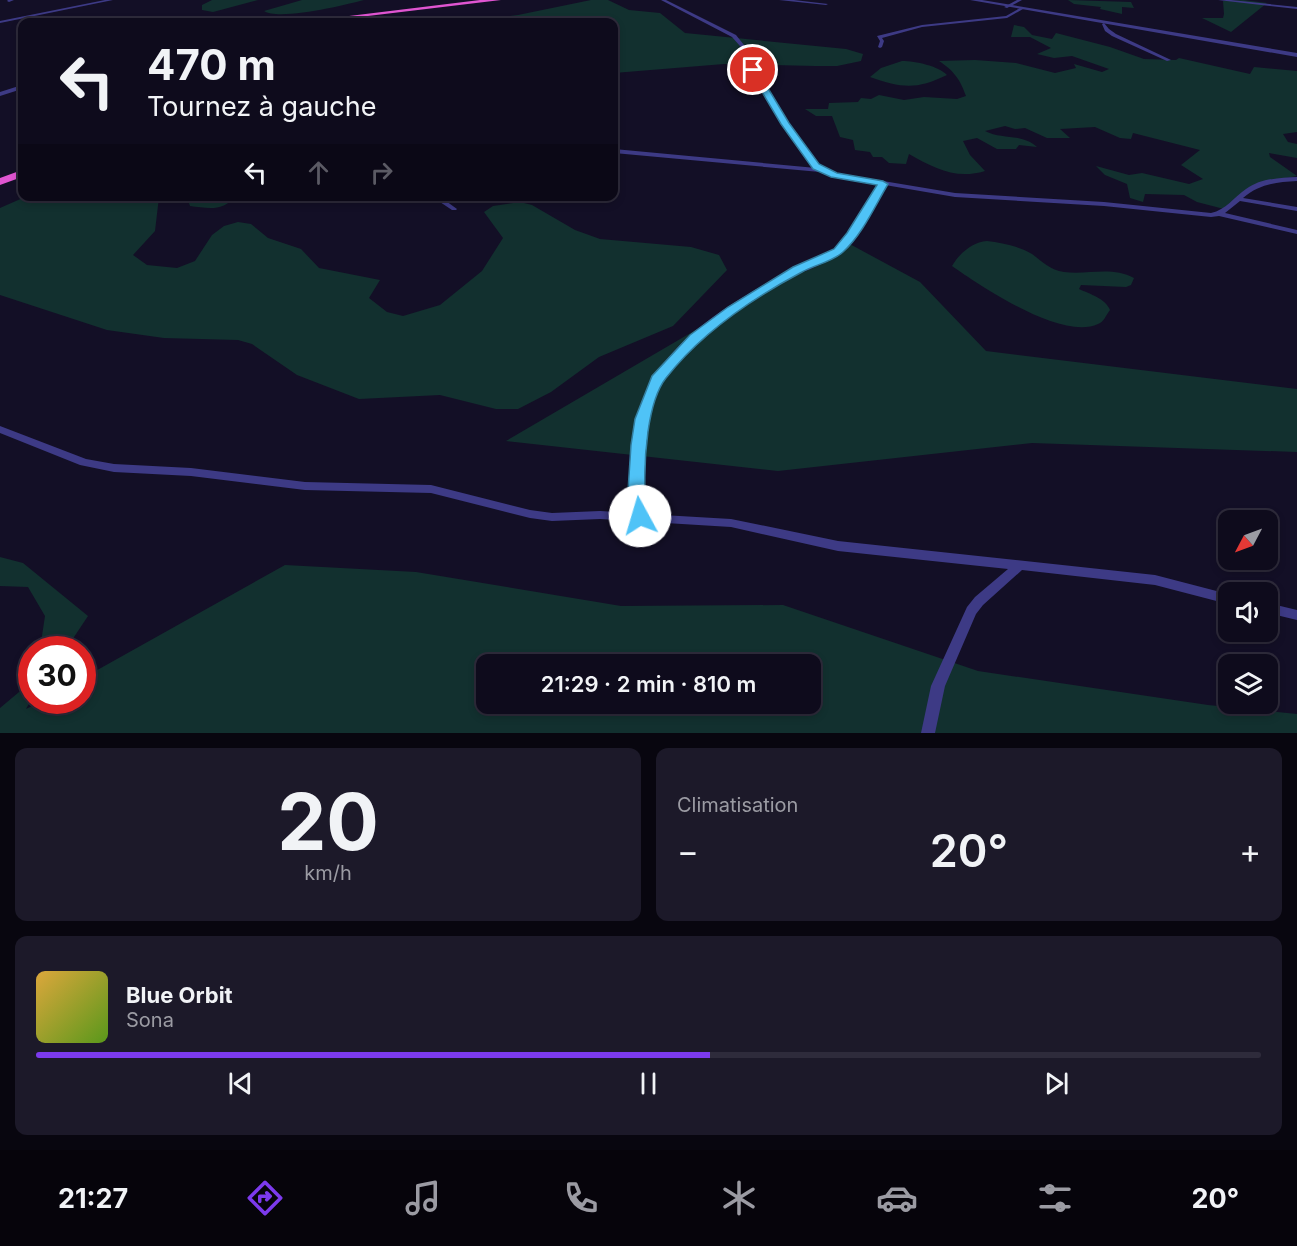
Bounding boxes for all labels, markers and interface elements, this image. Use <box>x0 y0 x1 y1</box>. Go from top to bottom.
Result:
text: 470 m <box>147 39 276 90</box>
icon: left <box>48 42 126 120</box>
pin <box>727 44 778 95</box>
icon: arrive <box>736 53 769 86</box>
text: Tournez à gauche <box>147 90 376 123</box>
icon: left <box>239 156 272 189</box>
icon: ahead <box>302 156 335 189</box>
icon: right <box>365 156 398 189</box>
position arrow <box>608 484 672 548</box>
north arrow <box>1218 510 1278 570</box>
map controls <box>1218 510 1278 714</box>
button: sound <box>1218 582 1278 642</box>
speed limit sign: 30 <box>18 636 96 714</box>
button: layers <box>1218 654 1278 714</box>
text: 21:29 · 2 min · 810 m <box>541 671 756 697</box>
text: 20 <box>277 774 379 869</box>
text: Climatisation <box>677 793 798 817</box>
text: 20° <box>930 823 1008 878</box>
text: − <box>677 831 699 871</box>
text: + <box>1239 831 1261 871</box>
text: km/h <box>304 861 352 885</box>
text: Blue Orbit <box>126 982 233 1008</box>
text: Sona <box>126 1008 174 1032</box>
icon: previous <box>224 1067 257 1100</box>
icon: pause <box>632 1067 665 1100</box>
icon: next <box>1040 1067 1073 1100</box>
icon: directions <box>244 1177 286 1219</box>
icon: music <box>402 1177 444 1219</box>
icon: phone <box>560 1177 602 1219</box>
icon: climate <box>718 1177 760 1219</box>
icon: car <box>876 1177 918 1219</box>
icon: filters <box>1034 1177 1076 1219</box>
text: 21:27 <box>58 1182 128 1215</box>
text: 20° <box>1191 1182 1239 1215</box>

